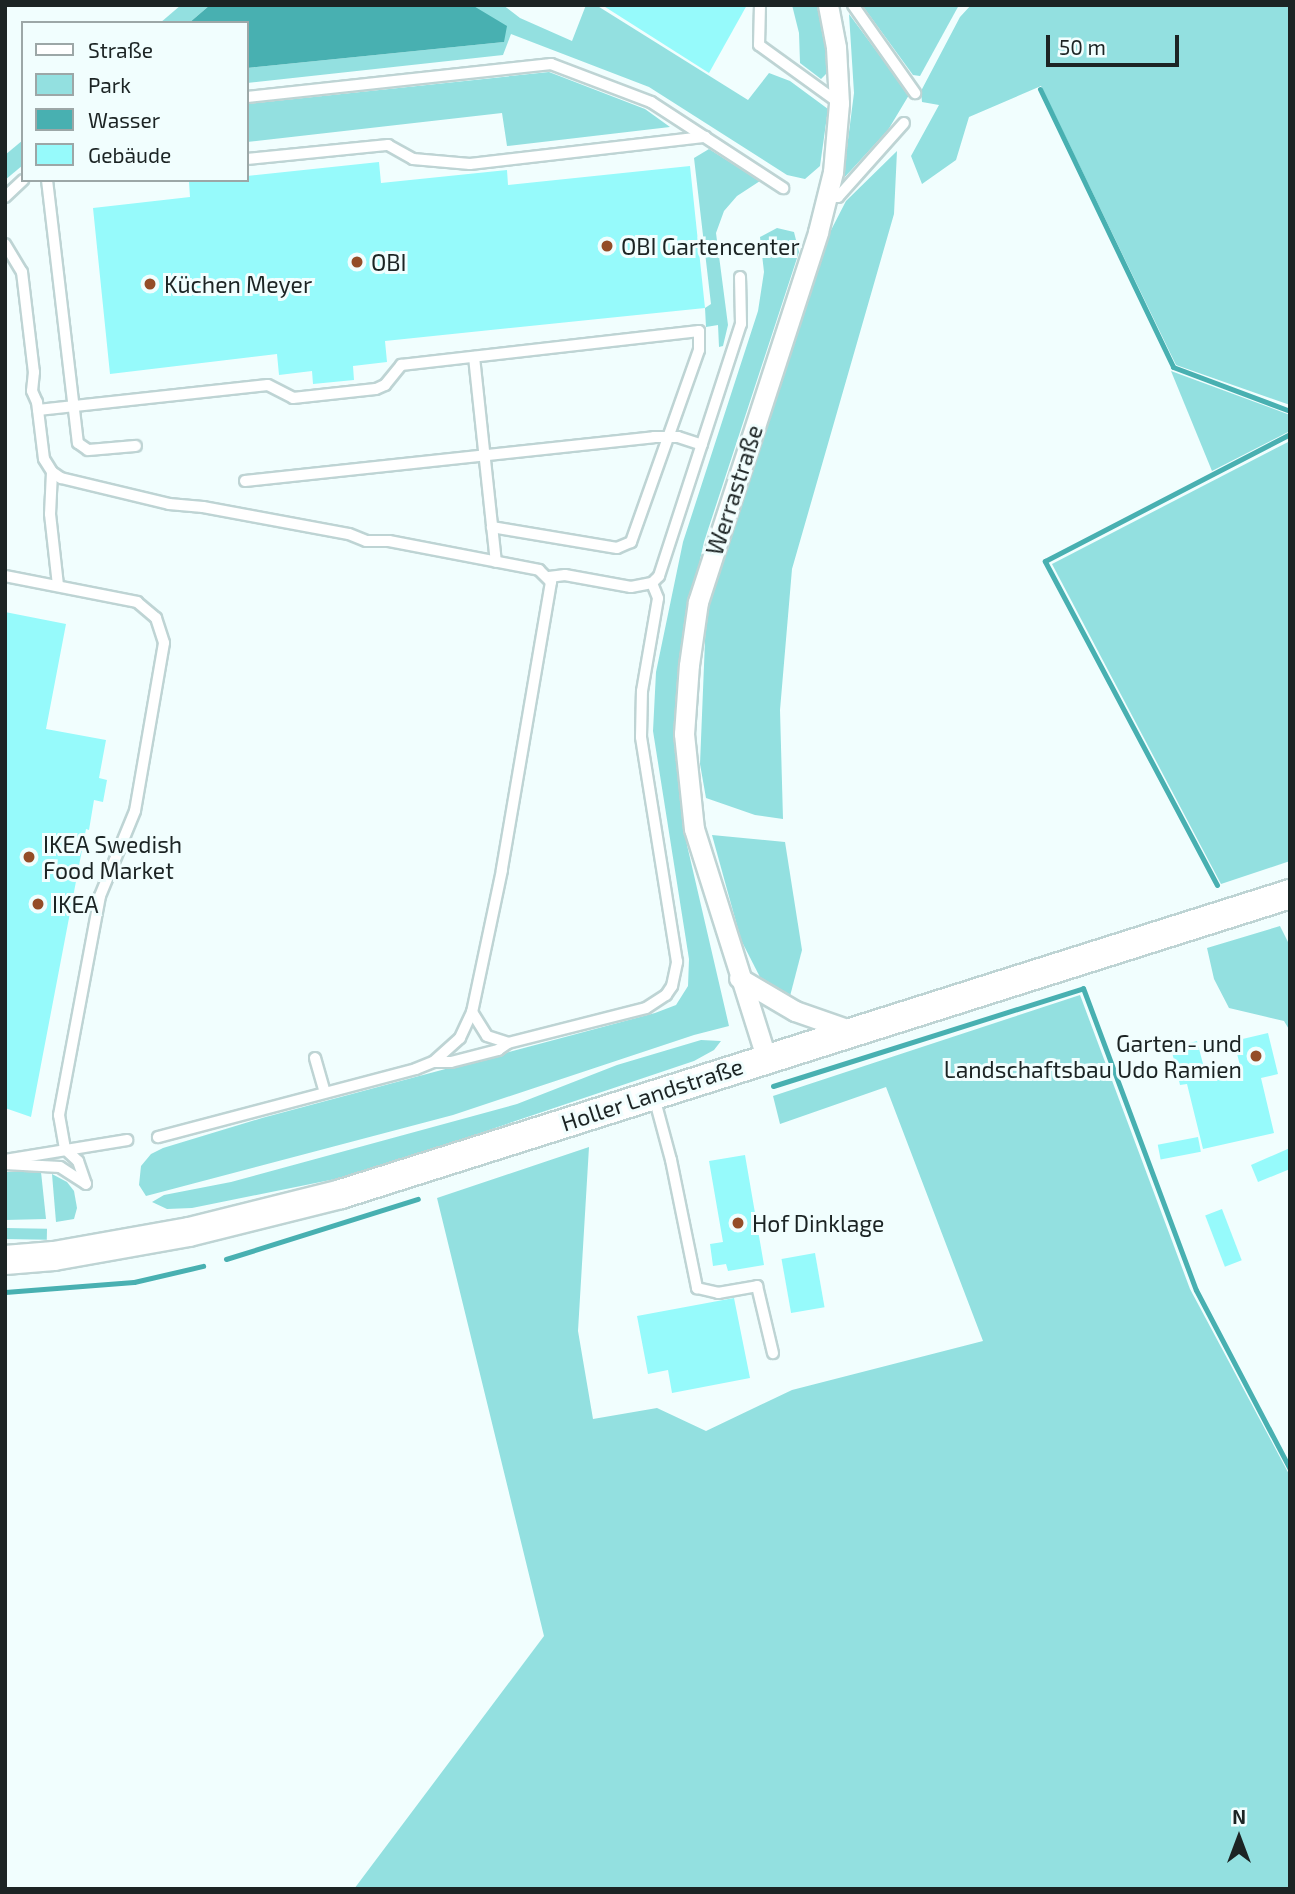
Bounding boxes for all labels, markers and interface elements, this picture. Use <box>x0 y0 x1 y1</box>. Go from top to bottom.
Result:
legend <box>21 21 248 182</box>
scale bar <box>1050 21 1183 65</box>
text: 50 m <box>1059 34 1106 59</box>
text: Straße <box>88 37 153 62</box>
text: Park <box>88 72 131 97</box>
text: Wasser <box>88 107 160 132</box>
text: Gebäude <box>88 142 171 167</box>
place label: OBI Gartencenter <box>621 232 800 260</box>
marker: OBI Gartencenter <box>599 238 615 254</box>
place label: OBI <box>371 248 407 276</box>
marker: OBI <box>349 254 365 270</box>
place label: Küchen Meyer <box>164 270 312 298</box>
marker: Küchen Meyer <box>142 276 158 292</box>
street label: Werrastraße <box>700 422 768 558</box>
place label: IKEA Swedish Food Market <box>43 830 183 884</box>
marker: IKEA Swedish Food Market <box>21 849 37 865</box>
place label: IKEA <box>52 890 99 918</box>
marker: IKEA <box>30 896 46 912</box>
place label: Garten- und Landschaftsbau Udo Ramien <box>944 1029 1242 1083</box>
marker: Garten- und Landschaftsbau Udo Ramien <box>1248 1048 1264 1064</box>
street label: Holler Landstraße <box>557 1052 747 1136</box>
place label: Hof Dinklage <box>752 1209 885 1237</box>
marker: Hof Dinklage <box>730 1215 746 1231</box>
north arrow <box>1204 1803 1274 1873</box>
text: N <box>1232 1805 1246 1828</box>

